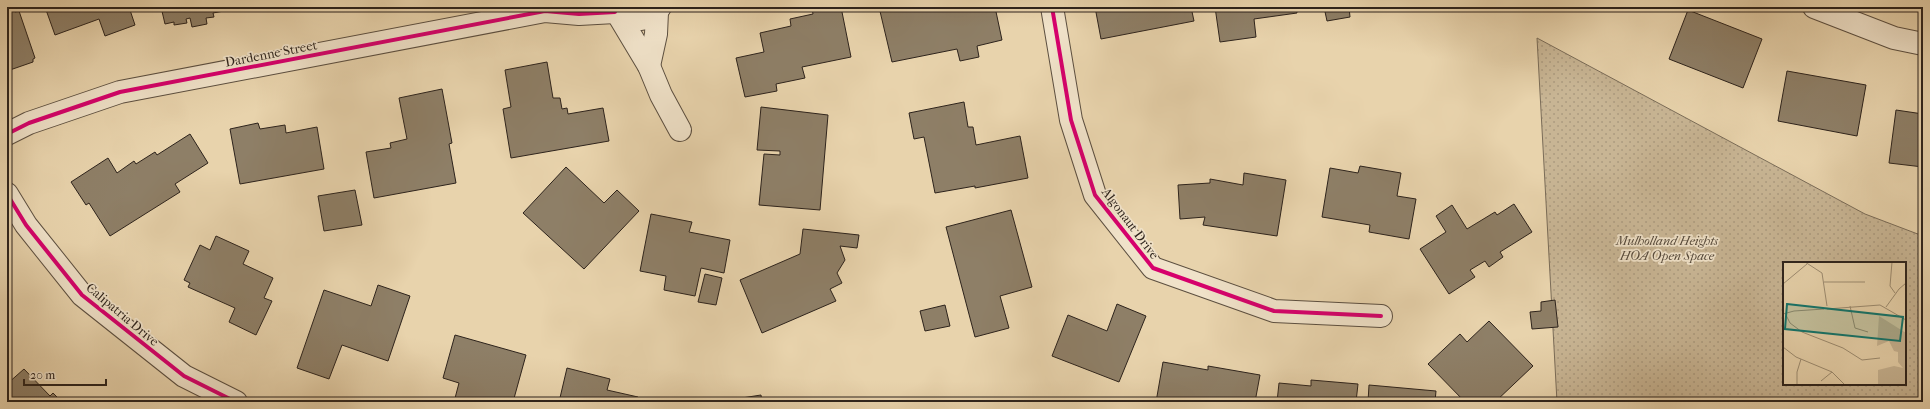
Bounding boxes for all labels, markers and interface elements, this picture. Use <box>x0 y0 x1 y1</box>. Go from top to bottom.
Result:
street label: Dardenne Street <box>224 37 319 70</box>
street label: Algonaut Drive <box>1098 184 1163 262</box>
park label: Mulholland Heights HOA Open Space <box>1615 233 1719 263</box>
inset map <box>1783 262 1906 385</box>
street label: Calipatria Drive <box>83 280 162 349</box>
scale bar <box>24 361 106 387</box>
text: 20 m <box>30 368 55 382</box>

